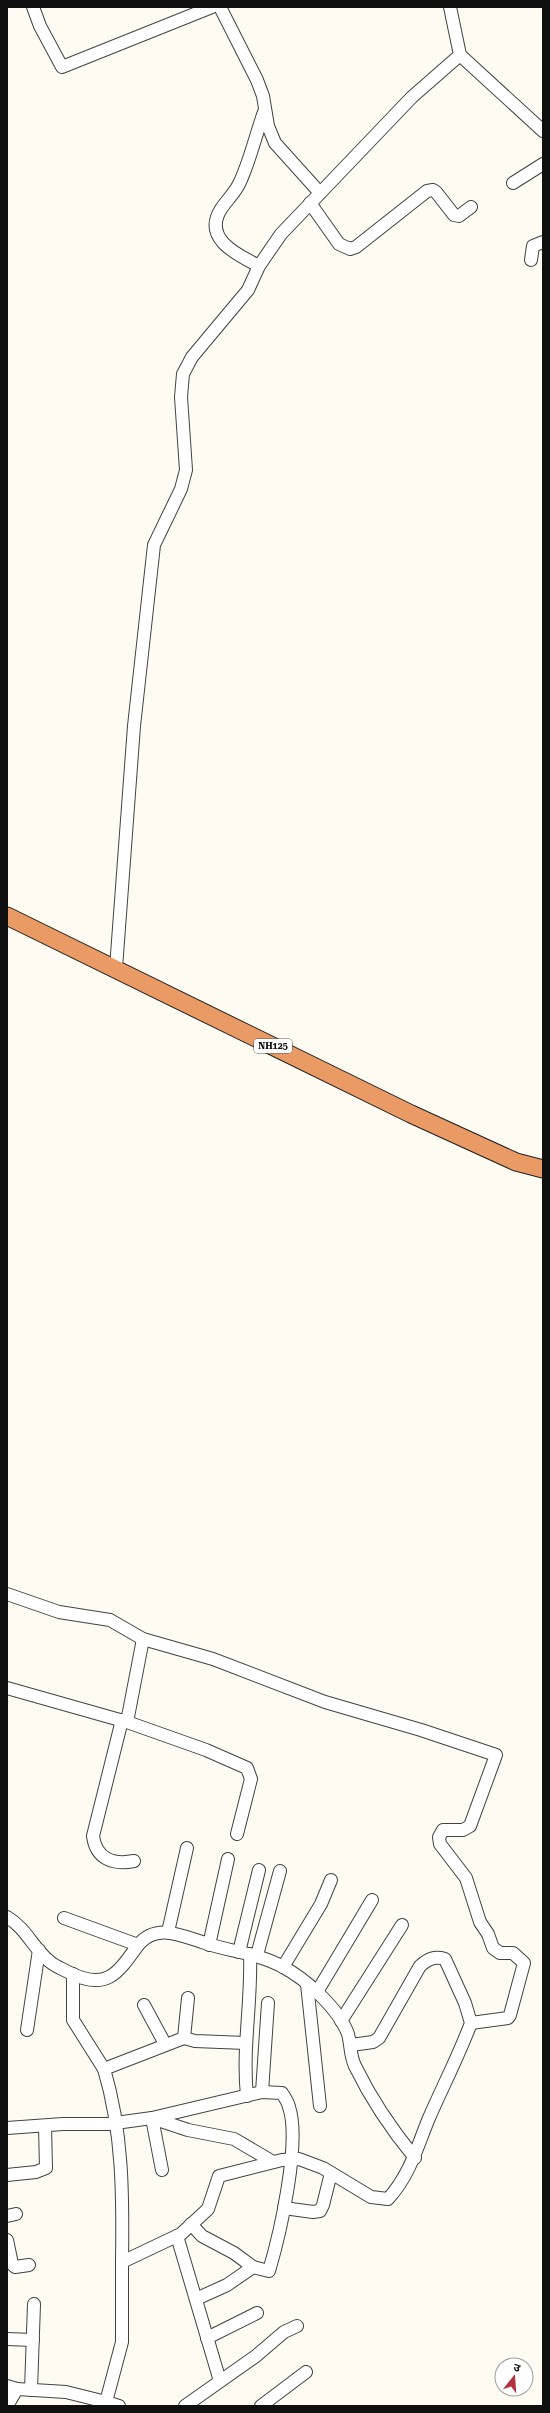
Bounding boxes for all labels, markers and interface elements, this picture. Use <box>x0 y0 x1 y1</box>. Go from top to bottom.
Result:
road number: NH125 <box>254 1039 292 1053</box>
north arrow <box>494 2357 534 2397</box>
text: उ <box>512 2361 522 2375</box>

